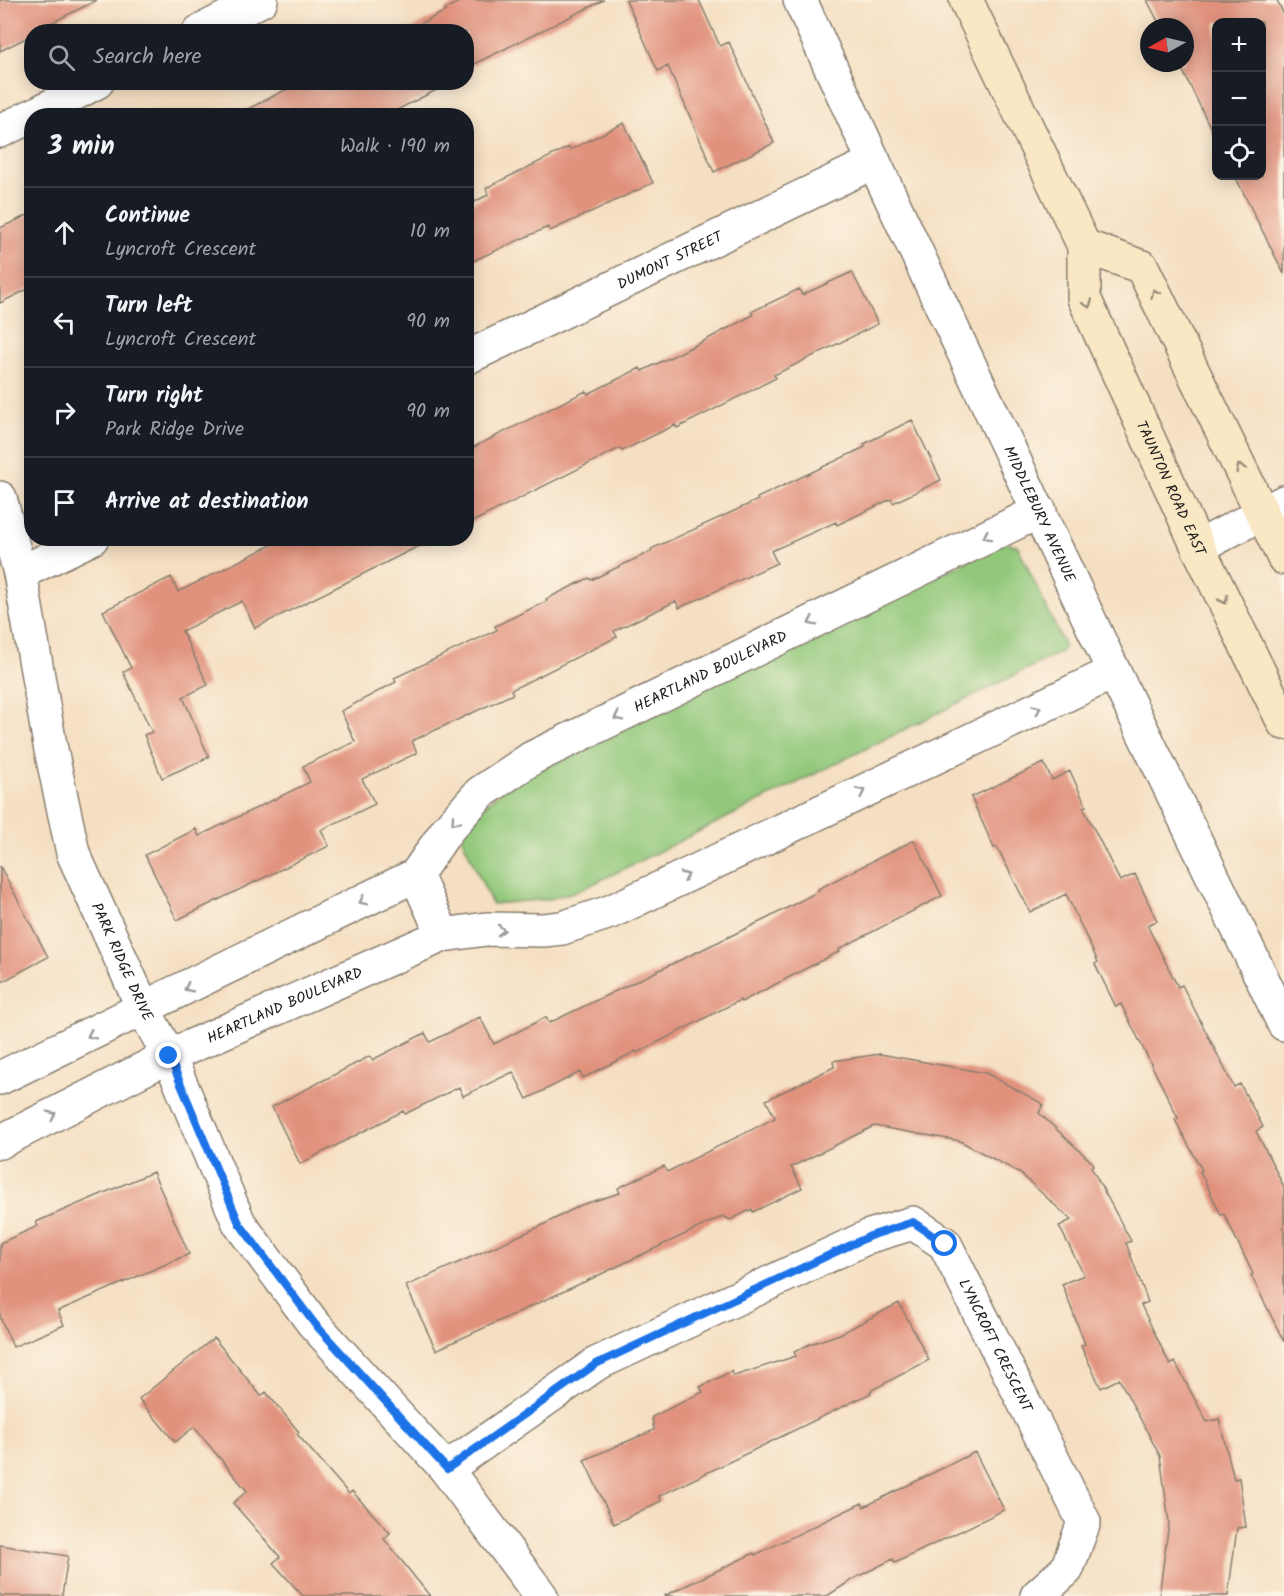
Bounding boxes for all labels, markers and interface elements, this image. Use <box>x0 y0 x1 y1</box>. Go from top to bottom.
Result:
north arrow <box>1140 18 1194 72</box>
map controls <box>1212 18 1266 180</box>
button: + <box>1212 18 1266 72</box>
search box <box>24 24 474 90</box>
text: Search here <box>93 40 201 75</box>
icon: search <box>45 41 78 74</box>
button: − <box>1212 72 1266 126</box>
text: 3 min <box>48 126 115 168</box>
button: locate <box>1212 126 1266 180</box>
text: Walk · 190 m <box>340 131 450 163</box>
text: Continue <box>105 199 190 234</box>
icon: ahead <box>48 216 81 249</box>
text: 10 m <box>410 216 450 248</box>
street label: DUMONT STREET <box>613 225 729 297</box>
text: Lyncroft Crescent <box>105 234 256 266</box>
one-way arrow <box>1150 288 1162 299</box>
text: Turn left <box>105 289 192 324</box>
one-way arrow <box>1080 298 1093 308</box>
icon: left <box>48 306 81 339</box>
text: 90 m <box>406 306 450 338</box>
text: Lyncroft Crescent <box>105 324 256 356</box>
text: Turn right <box>105 379 203 414</box>
icon: right <box>48 396 81 429</box>
text: 90 m <box>406 396 450 428</box>
text: Park Ridge Drive <box>105 414 244 446</box>
street label: TAUNTON ROAD EAST <box>1129 417 1212 562</box>
street label: MIDDLEBURY AVENUE <box>996 442 1082 588</box>
one-way arrow <box>1236 464 1247 475</box>
text: Arrive at destination <box>105 485 308 520</box>
icon: arrive <box>48 486 81 519</box>
one-way arrow <box>983 529 994 541</box>
one-way arrow <box>1216 594 1228 605</box>
one-way arrow <box>807 615 818 626</box>
street label: HEARTLAND BOULEVARD <box>630 625 792 720</box>
one-way arrow <box>1031 704 1042 716</box>
one-way arrow <box>613 709 624 721</box>
one-way arrow <box>855 788 866 800</box>
one-way arrow <box>451 814 462 825</box>
one-way arrow <box>679 872 690 884</box>
one-way arrow <box>359 894 370 906</box>
street label: PARK RIDGE DRIVE <box>84 899 159 1027</box>
one-way arrow <box>497 923 506 936</box>
street label: HEARTLAND BOULEVARD <box>203 961 367 1051</box>
one-way arrow <box>184 980 195 992</box>
one-way arrow <box>86 1027 97 1039</box>
route end <box>155 1042 181 1068</box>
one-way arrow <box>46 1111 57 1123</box>
route start <box>931 1230 957 1256</box>
street label: LYNCROFT CRESCENT <box>951 1275 1039 1418</box>

